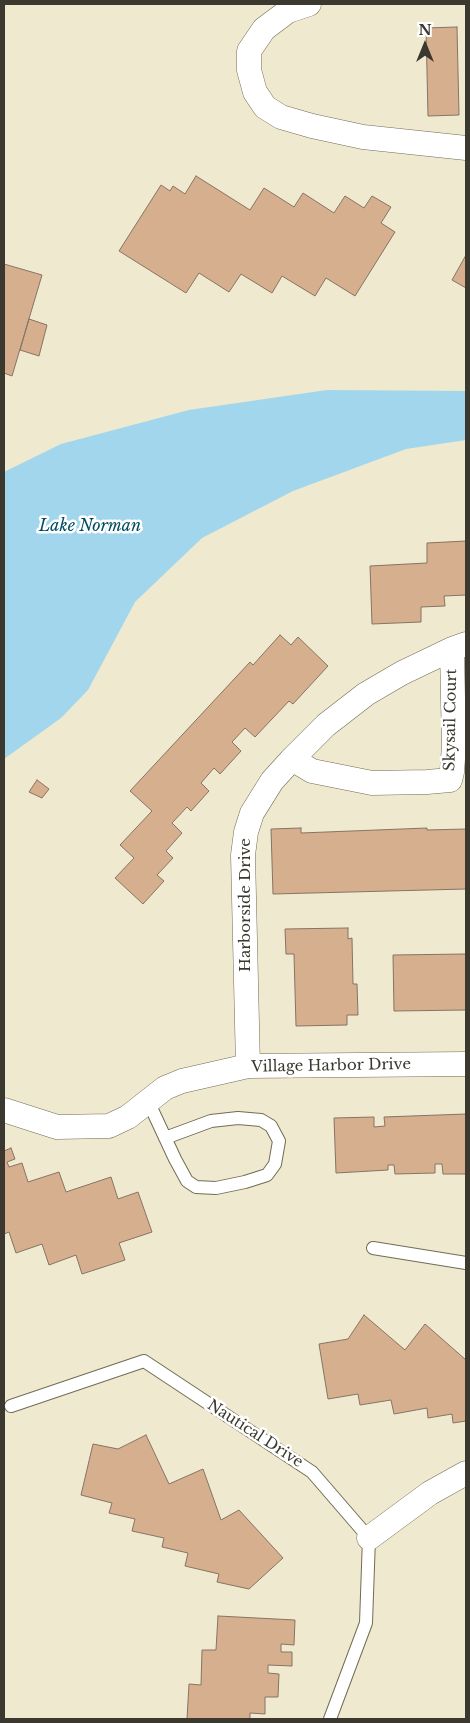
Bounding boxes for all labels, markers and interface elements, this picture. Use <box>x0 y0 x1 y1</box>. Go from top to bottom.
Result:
north arrow <box>400 20 450 70</box>
text: N <box>418 21 432 39</box>
water label: Lake Norman <box>39 516 141 536</box>
street label: Skysail Court <box>441 669 461 771</box>
street label: Harborside Drive <box>237 838 255 972</box>
street label: Village Harbor Drive <box>251 1056 411 1076</box>
street label: Nautical Drive <box>204 1396 306 1472</box>

